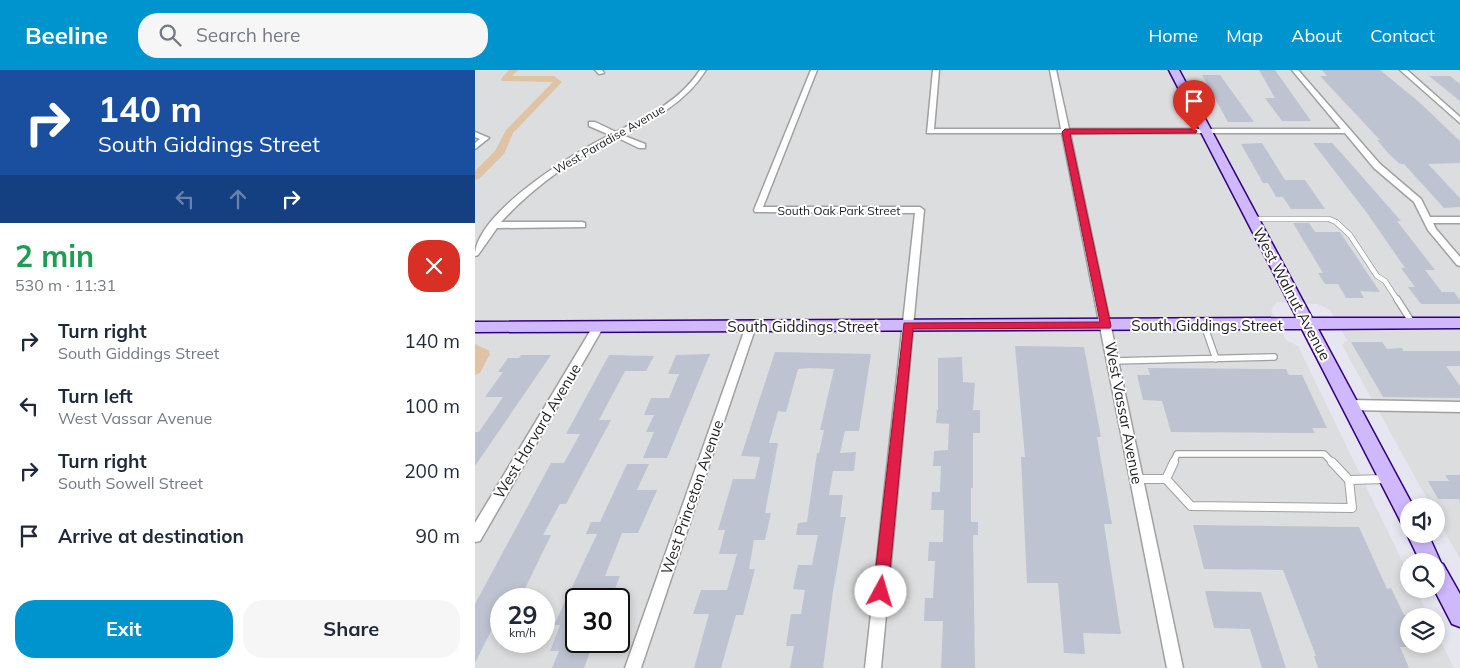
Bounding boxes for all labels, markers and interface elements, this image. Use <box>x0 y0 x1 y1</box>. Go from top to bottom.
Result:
search box <box>138 13 488 58</box>
text: Beeline <box>25 20 108 50</box>
icon: search <box>156 21 184 49</box>
text: Search here <box>196 23 300 47</box>
text: Home <box>1148 24 1198 47</box>
text: Map <box>1226 24 1263 47</box>
text: About <box>1291 24 1342 47</box>
text: Contact <box>1370 24 1435 47</box>
pin <box>1173 80 1215 131</box>
text: 140 m <box>98 87 202 131</box>
icon: arrive <box>1180 87 1208 115</box>
icon: right <box>15 90 80 155</box>
street label: West Paradise Avenue <box>551 101 667 177</box>
text: South Giddings Street <box>98 130 320 158</box>
icon: left <box>171 185 199 213</box>
icon: ahead <box>224 185 252 213</box>
icon: right <box>277 185 305 213</box>
street label: South Oak Park Street <box>778 203 900 218</box>
street label: West Walnut Avenue <box>1249 224 1335 364</box>
text: 2 min <box>15 237 94 275</box>
button: close <box>408 240 460 292</box>
text: 530 m · 11:31 <box>15 275 116 295</box>
street label: South Giddings Street <box>1131 316 1283 335</box>
street label: South Giddings Street <box>727 317 879 336</box>
text: Turn right <box>58 319 147 343</box>
icon: right <box>15 327 43 355</box>
text: 140 m <box>404 329 460 353</box>
street label: West Vassar Avenue <box>1101 340 1147 486</box>
text: South Giddings Street <box>58 343 219 363</box>
street label: West Harvard Avenue <box>489 360 585 502</box>
text: Turn left <box>58 384 133 408</box>
icon: left <box>15 392 43 420</box>
text: 100 m <box>404 394 460 418</box>
text: West Vassar Avenue <box>58 408 212 428</box>
street label: West Princeton Avenue <box>657 417 727 577</box>
text: Turn right <box>58 449 147 473</box>
icon: right <box>15 457 43 485</box>
text: 200 m <box>404 459 460 483</box>
text: South Sowell Street <box>58 473 203 493</box>
map controls <box>1400 498 1445 653</box>
button: sound <box>1400 498 1445 543</box>
icon: arrive <box>15 522 43 550</box>
text: Arrive at destination <box>58 524 244 548</box>
text: 90 m <box>416 524 460 548</box>
button: search <box>1400 553 1445 598</box>
position arrow <box>854 565 906 617</box>
speed limit sign: 30 <box>565 588 630 653</box>
text: 29 <box>507 599 538 630</box>
button: Exit <box>15 600 233 658</box>
button: Share <box>243 600 460 658</box>
button: layers <box>1400 608 1445 653</box>
text: km/h <box>509 625 536 640</box>

